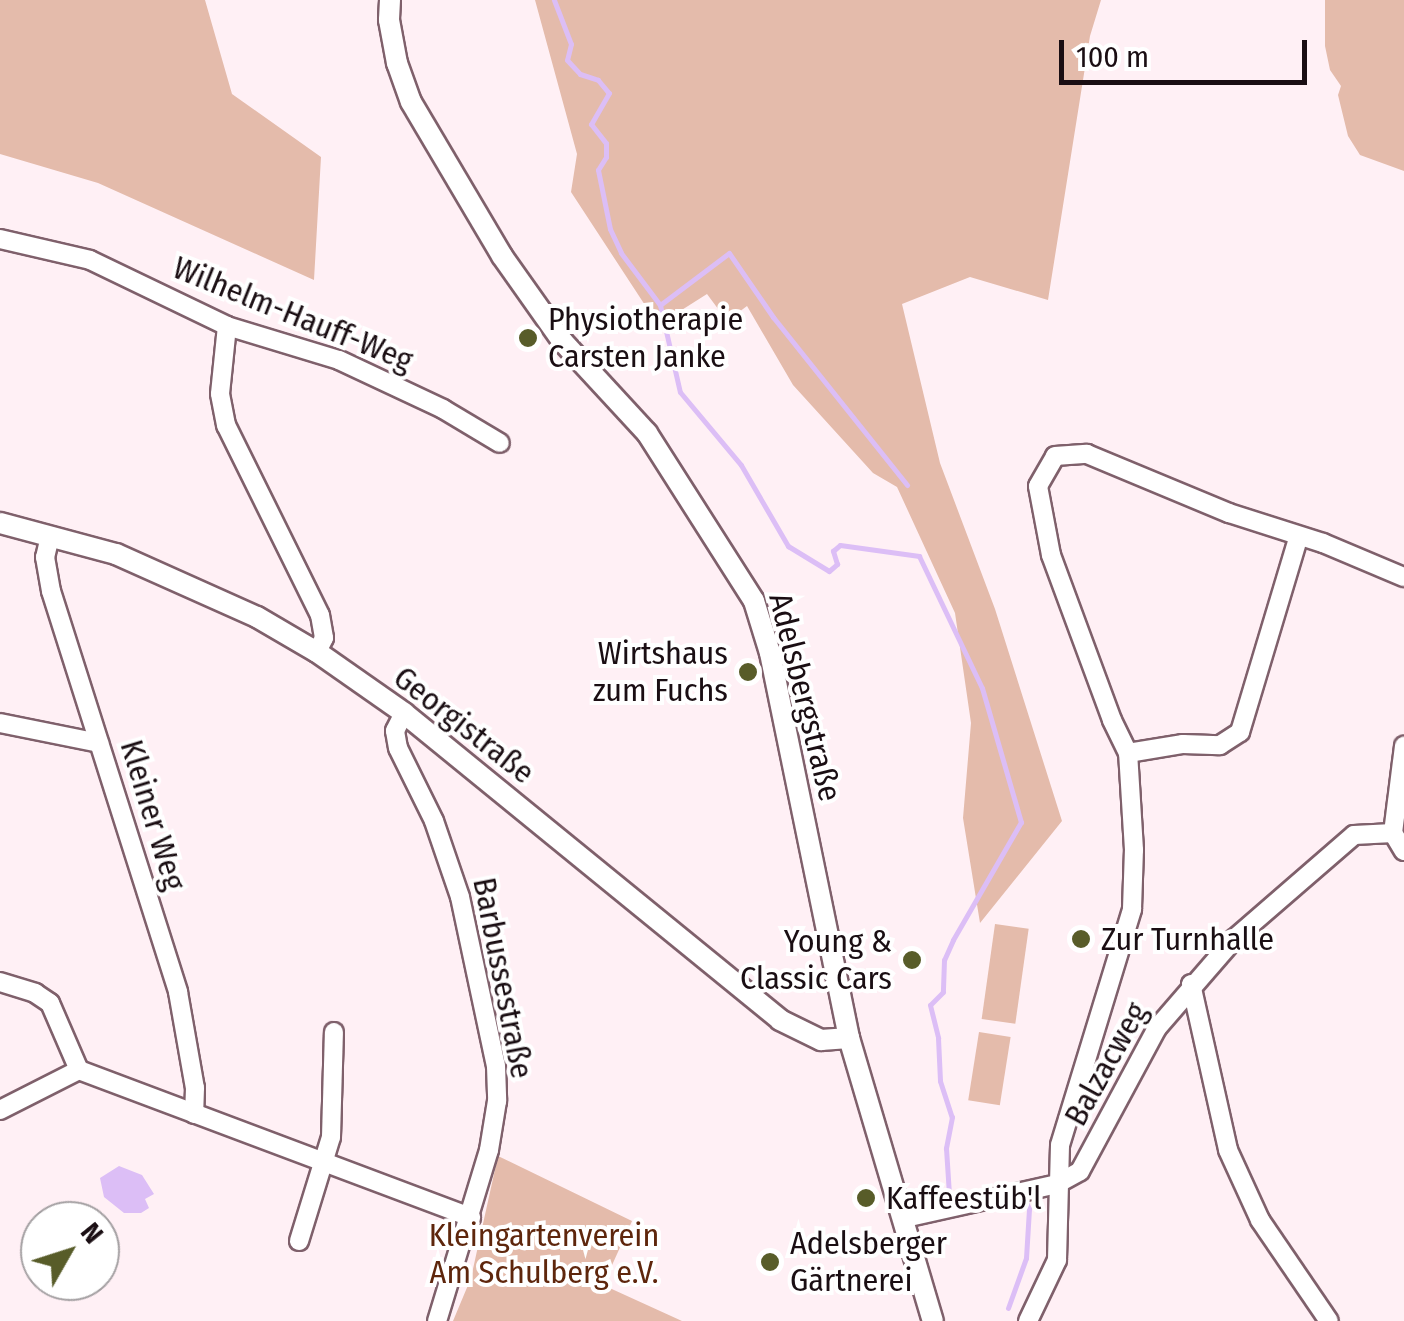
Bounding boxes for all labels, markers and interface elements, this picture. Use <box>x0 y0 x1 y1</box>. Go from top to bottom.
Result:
scale bar <box>1064 20 1312 82</box>
text: 100 m <box>1076 39 1149 75</box>
street label: Wilhelm-Hauff-Weg <box>168 248 418 380</box>
place label: Physiotherapie Carsten Janke <box>548 301 743 376</box>
marker: Physiotherapie Carsten Janke <box>517 327 539 349</box>
street label: Adelsbergstraße <box>761 589 849 805</box>
place label: Wirtshaus zum Fuchs <box>593 635 728 710</box>
street label: Georgistraße <box>386 658 542 792</box>
marker: Wirtshaus zum Fuchs <box>737 661 759 683</box>
street label: Kleiner Weg <box>112 735 194 895</box>
street label: Barbussestraße <box>465 874 541 1082</box>
place label: Zur Turnhalle <box>1101 920 1274 958</box>
place label: Young & Classic Cars <box>740 923 892 998</box>
marker: Zur Turnhalle <box>1070 928 1092 950</box>
marker: Young & Classic Cars <box>901 949 923 971</box>
street label: Balzacweg <box>1056 996 1156 1132</box>
place label: Kaffeestüb'l <box>886 1179 1042 1217</box>
marker: Kaffeestüb'l <box>855 1187 877 1209</box>
north arrow <box>20 1201 120 1301</box>
text: N <box>74 1216 110 1250</box>
park label: Kleingartenverein Am Schulberg e.V. <box>429 1217 659 1292</box>
place label: Adelsberger Gärtnerei <box>790 1225 947 1300</box>
marker: Adelsberger Gärtnerei <box>759 1251 781 1273</box>

